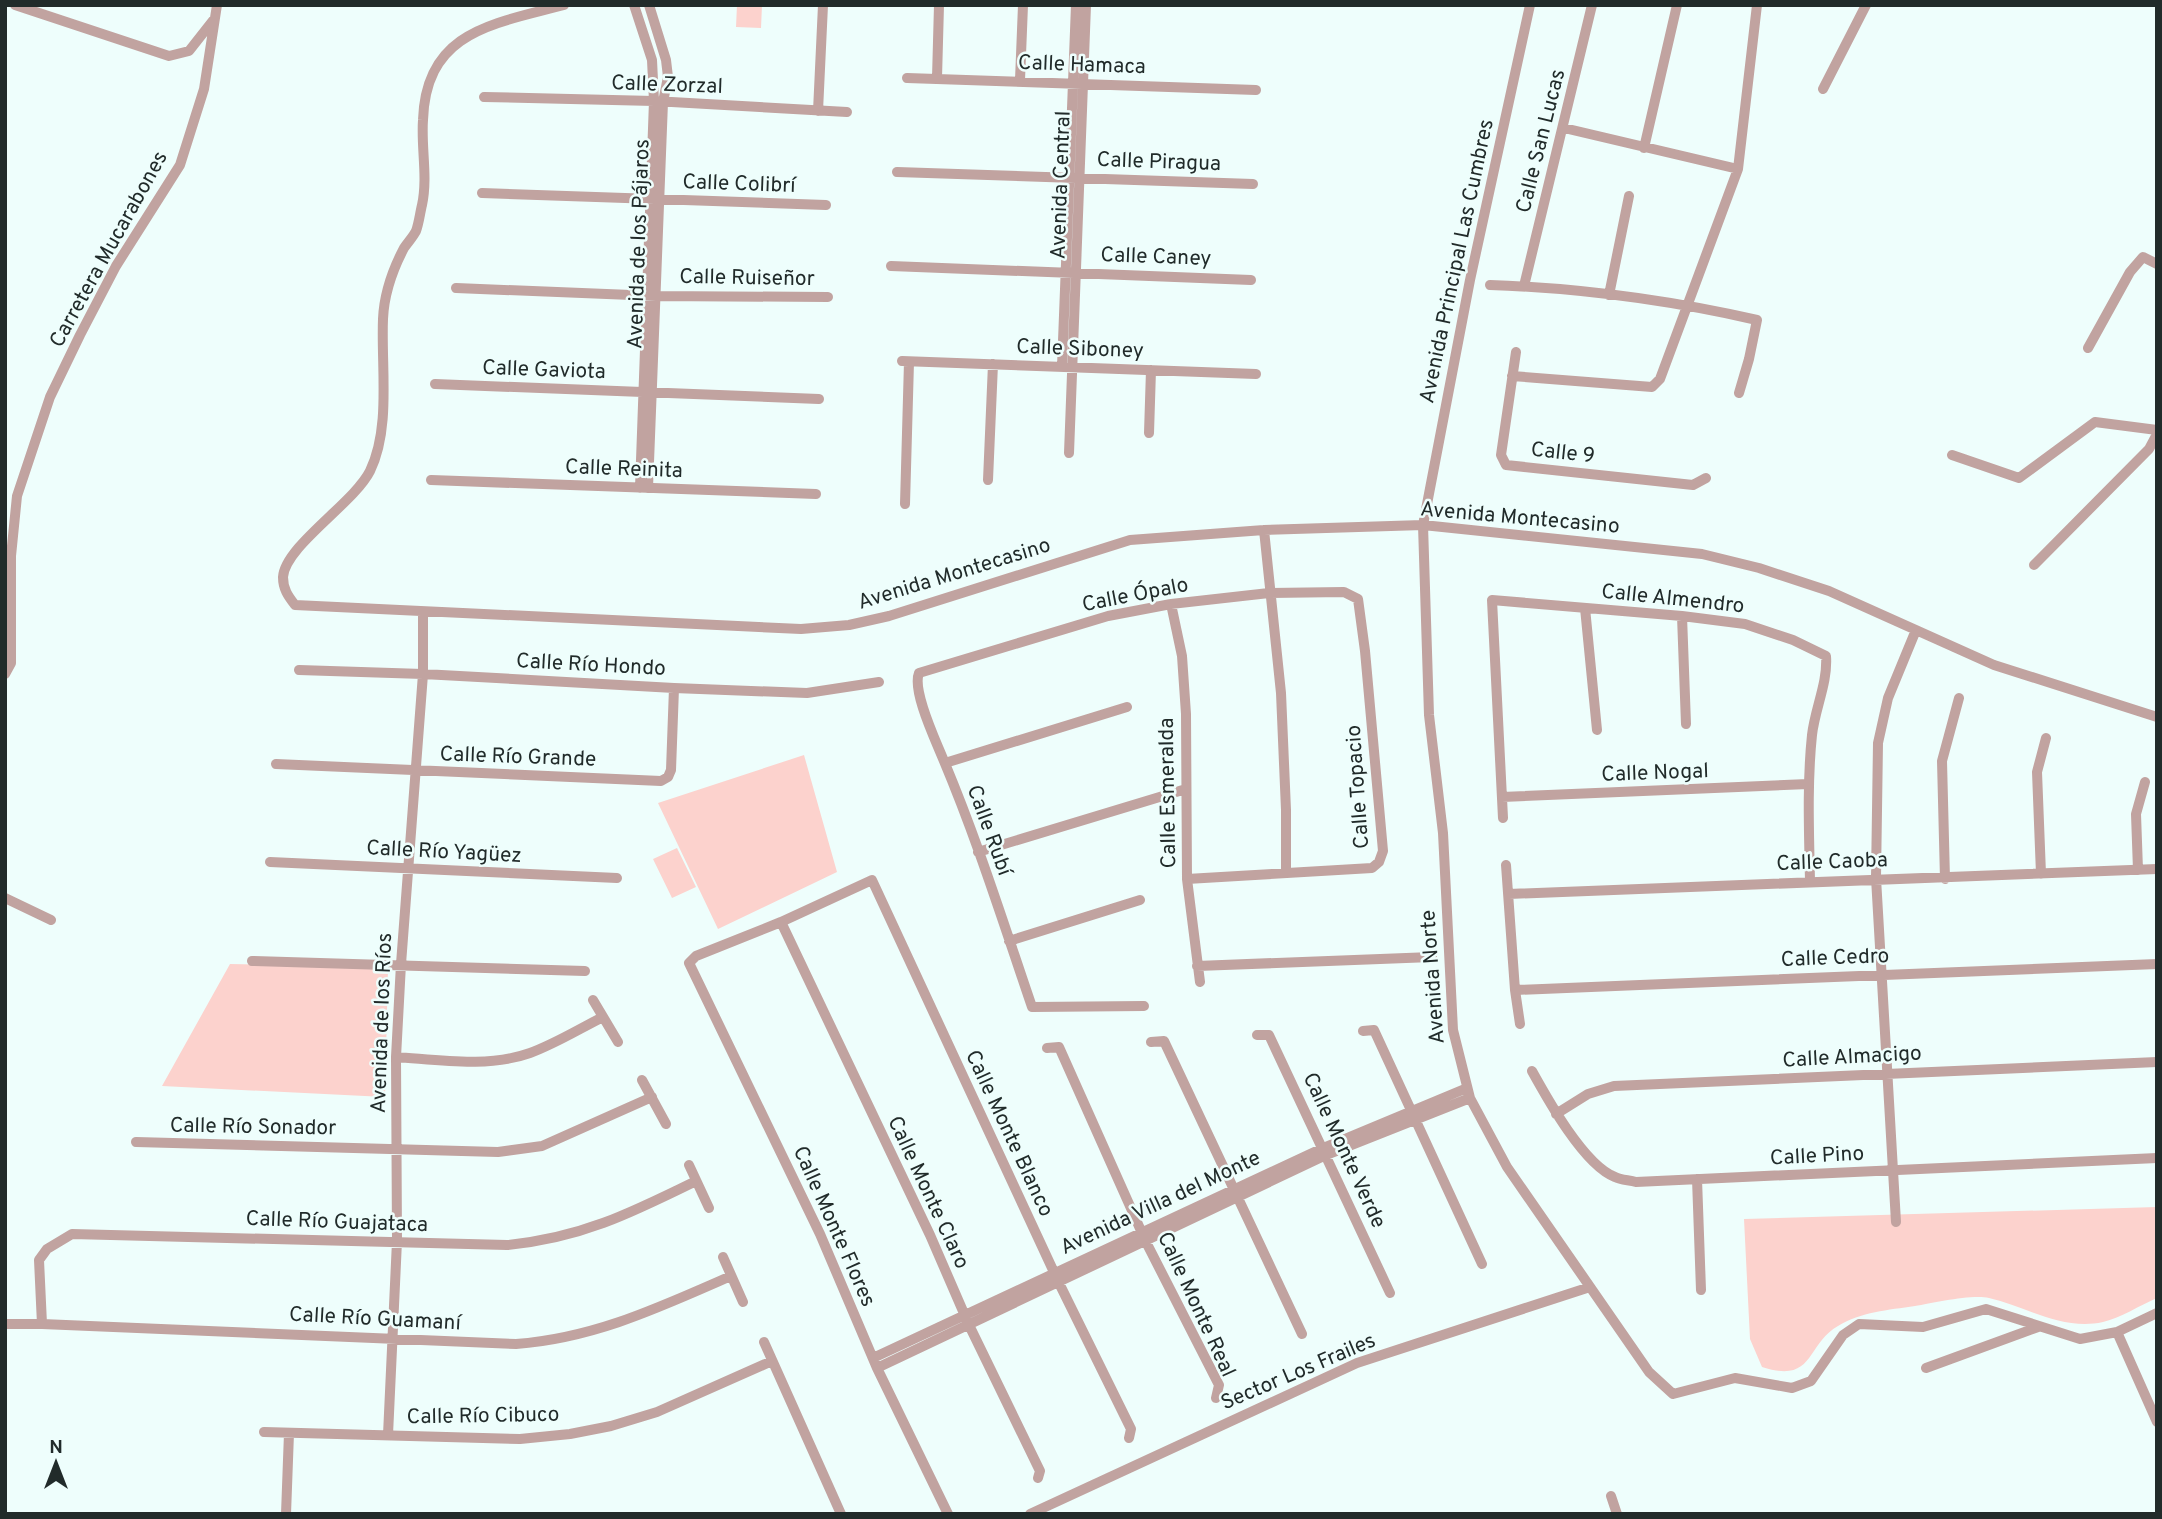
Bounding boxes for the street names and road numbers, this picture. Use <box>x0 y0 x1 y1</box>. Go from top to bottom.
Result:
street label: Calle Hamaca <box>1018 50 1146 81</box>
street label: Calle San Lucas <box>1511 67 1572 216</box>
street label: Calle Zorzal <box>611 70 723 101</box>
street label: Avenida Central <box>1045 110 1078 260</box>
street label: Avenida Principal Las Cumbres <box>1414 117 1501 406</box>
street label: Avenida de los Pájaros <box>622 139 657 349</box>
street label: Carretera Mucarabones <box>44 147 175 353</box>
street label: Calle Piragua <box>1096 147 1222 178</box>
street label: Calle Colibrí <box>682 169 798 200</box>
street label: Calle Caney <box>1100 242 1212 273</box>
street label: Calle Ruiseñor <box>679 264 815 293</box>
street label: Calle Siboney <box>1016 334 1144 365</box>
street label: Calle Gaviota <box>482 355 606 386</box>
street label: Calle 9 <box>1529 437 1596 470</box>
street label: Calle Reinita <box>565 454 683 485</box>
street label: Avenida Montecasino <box>1419 496 1621 541</box>
street label: Avenida Montecasino <box>855 532 1054 617</box>
street label: Calle Ópalo <box>1080 571 1191 619</box>
street label: Calle Almendro <box>1600 579 1746 620</box>
street label: Calle Río Hondo <box>515 648 666 683</box>
street label: Calle Esmeralda <box>1154 717 1183 869</box>
street label: Calle Topacio <box>1341 724 1376 850</box>
street label: Calle Río Grande <box>439 741 597 774</box>
street label: Calle Nogal <box>1601 758 1709 789</box>
street label: Calle Rubí <box>960 782 1018 881</box>
street label: Calle Río Yagüez <box>365 835 522 870</box>
street label: Calle Caoba <box>1776 847 1888 878</box>
street label: Avenida Norte <box>1415 909 1452 1045</box>
street label: Avenida de los Ríos <box>366 932 399 1114</box>
street label: Calle Cedro <box>1780 943 1890 974</box>
street label: Calle Almacigo <box>1782 1040 1922 1075</box>
street label: Calle Monte Blanco <box>958 1046 1059 1221</box>
street label: Calle Monte Verde <box>1296 1068 1392 1233</box>
street label: Calle Monte Claro <box>880 1112 975 1273</box>
street label: Calle Río Sonador <box>169 1113 336 1142</box>
street label: Calle Pino <box>1769 1141 1865 1172</box>
street label: Calle Monte Flores <box>786 1142 881 1311</box>
street label: Avenida Villa del Monte <box>1056 1145 1265 1262</box>
street label: Calle Río Guajataca <box>245 1206 429 1239</box>
street label: Calle Monte Real <box>1150 1228 1241 1382</box>
street label: Calle Río Guamaní <box>288 1302 463 1338</box>
street label: Sector Los Frailes <box>1217 1328 1380 1417</box>
street label: Calle Río Cibuco <box>406 1402 560 1431</box>

